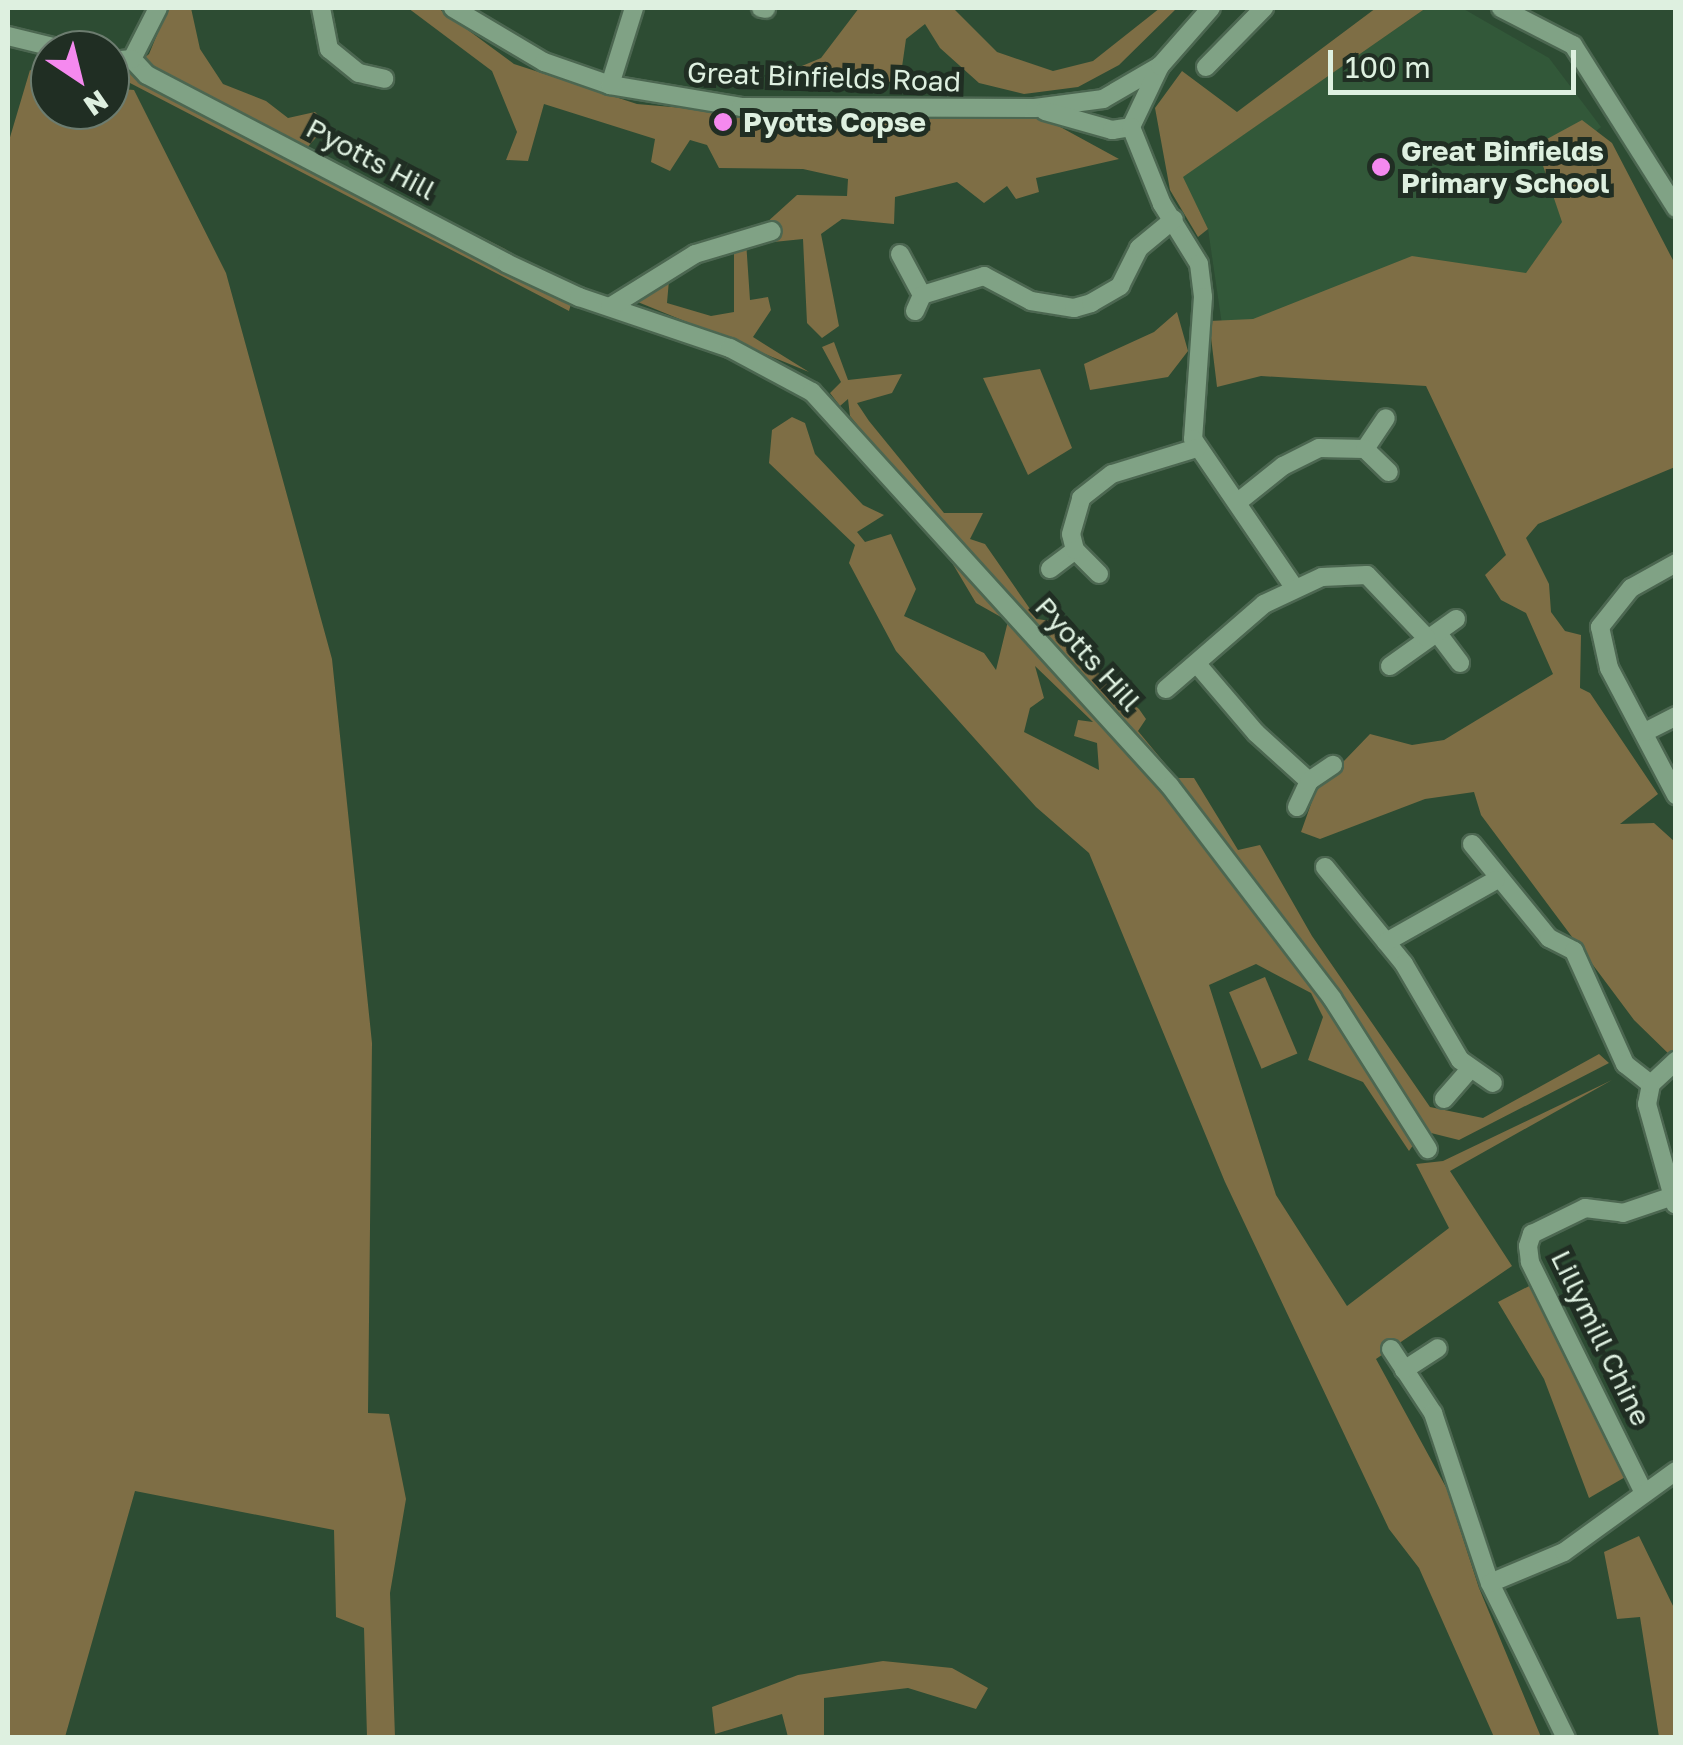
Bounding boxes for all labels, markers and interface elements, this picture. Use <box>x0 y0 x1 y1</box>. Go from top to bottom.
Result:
north arrow <box>30 30 130 130</box>
scale bar <box>1333 30 1580 92</box>
text: 100 m <box>1345 49 1431 85</box>
street label: Great Binfields Road <box>686 55 962 99</box>
text: N <box>78 84 115 123</box>
place label: Pyotts Copse <box>743 105 926 139</box>
street label: Pyotts Hill <box>301 111 441 207</box>
marker: Pyotts Copse <box>712 111 734 133</box>
place label: Great Binfields Primary School <box>1401 134 1609 200</box>
marker: Great Binfields Primary School <box>1370 156 1392 178</box>
street label: Pyotts Hill <box>1028 590 1148 718</box>
street label: Lillymill Chine <box>1544 1245 1658 1431</box>

